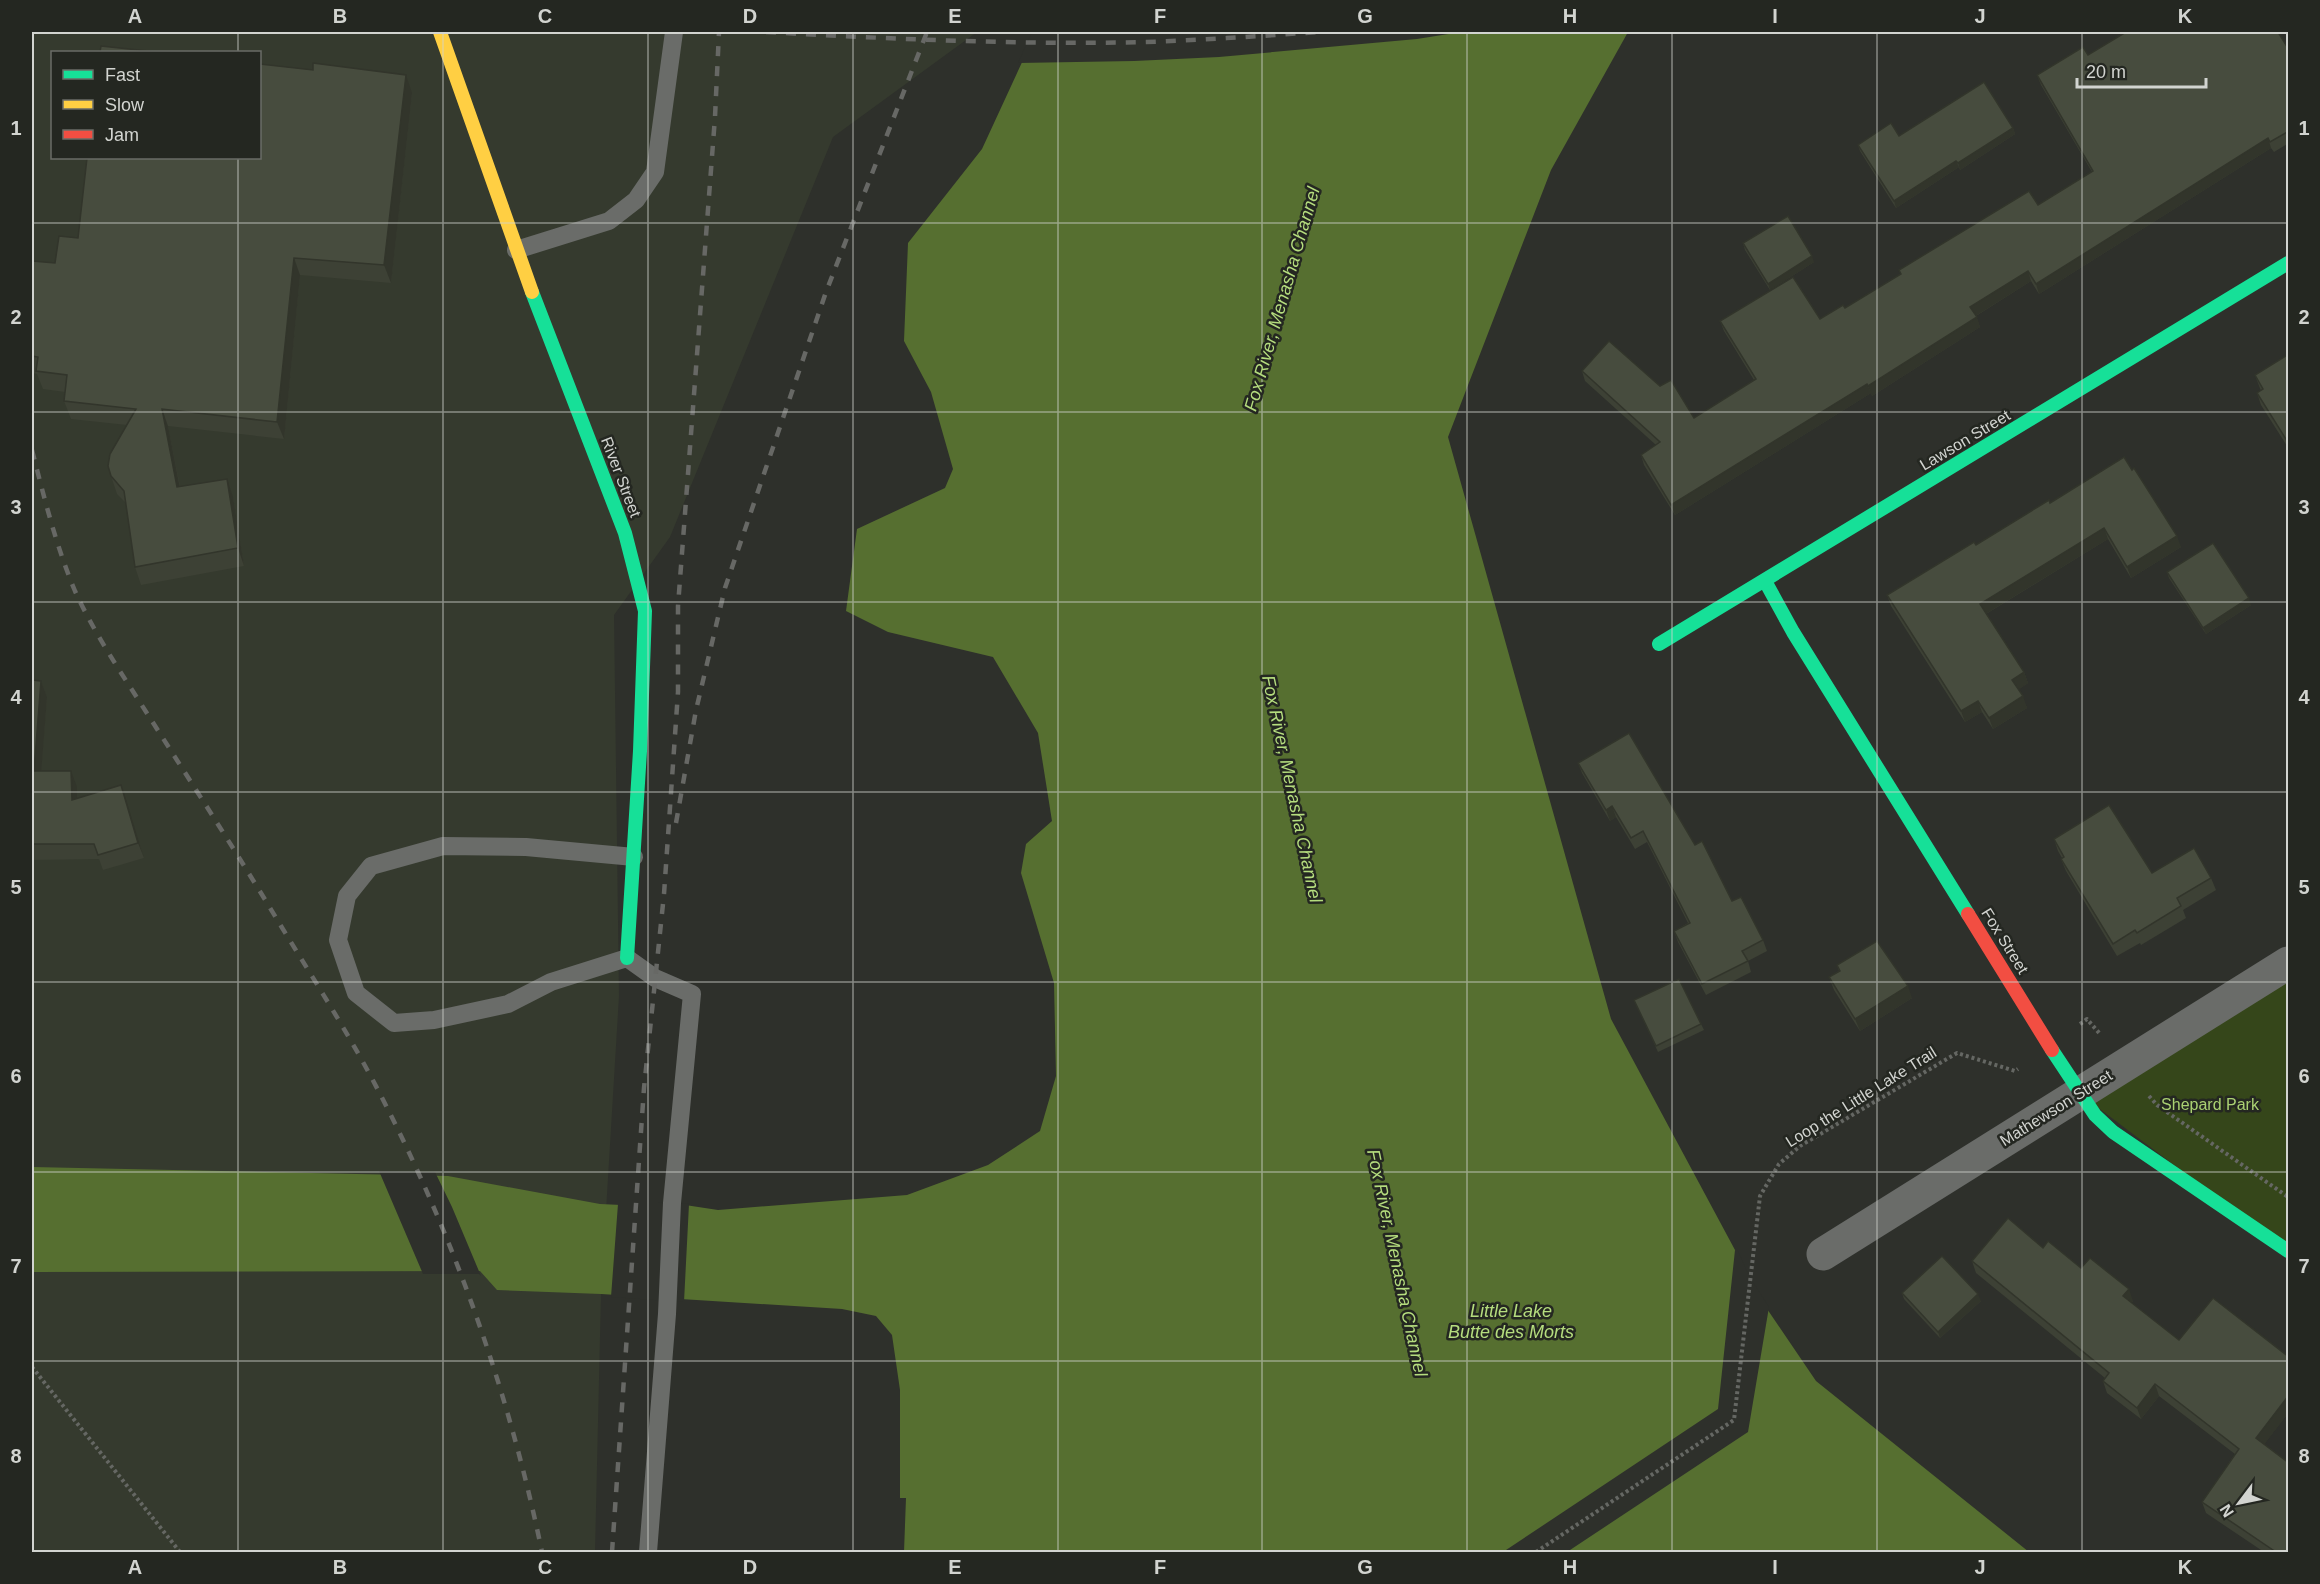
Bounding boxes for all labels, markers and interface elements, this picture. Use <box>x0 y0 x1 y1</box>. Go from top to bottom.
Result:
text: A <box>128 5 142 27</box>
text: B <box>333 5 347 27</box>
text: C <box>538 5 552 27</box>
text: D <box>743 5 757 27</box>
text: E <box>948 5 962 27</box>
text: F <box>1154 5 1166 27</box>
text: G <box>1357 5 1373 27</box>
text: H <box>1563 5 1577 27</box>
text: I <box>1772 5 1778 27</box>
text: J <box>1974 5 1986 27</box>
text: K <box>2178 5 2193 27</box>
legend <box>51 51 261 159</box>
scale bar <box>2077 51 2206 89</box>
text: 20 m <box>2086 62 2126 82</box>
text: Fast <box>105 65 140 85</box>
text: Slow <box>105 95 145 115</box>
text: 1 <box>10 117 22 139</box>
text: 1 <box>2298 117 2310 139</box>
text: Jam <box>105 125 139 145</box>
water label: Fox River, Menasha Channel <box>1240 184 1324 413</box>
text: 2 <box>10 306 22 328</box>
text: 2 <box>2298 306 2310 328</box>
street label: Lawson Street <box>1917 406 2014 474</box>
street label: River Street <box>598 435 644 520</box>
text: 3 <box>10 496 22 518</box>
text: 3 <box>2298 496 2310 518</box>
water label: Fox River, Menasha Channel <box>1258 673 1326 906</box>
text: 4 <box>10 686 22 708</box>
text: 4 <box>2298 686 2310 708</box>
text: 5 <box>10 876 22 898</box>
text: 5 <box>2298 876 2310 898</box>
street label: Fox Street <box>1978 905 2032 977</box>
street label: Loop the Little Lake Trail <box>1783 1044 1939 1150</box>
text: 6 <box>10 1065 22 1087</box>
text: 6 <box>2298 1065 2310 1087</box>
street label: Mathewson Street <box>1997 1066 2116 1149</box>
park label: Shepard Park <box>2161 1096 2260 1113</box>
water label: Fox River, Menasha Channel <box>1363 1147 1431 1380</box>
text: 7 <box>10 1255 22 1277</box>
text: 7 <box>2298 1255 2310 1277</box>
water label: Little Lake Butte des Morts <box>1448 1301 1574 1342</box>
text: 8 <box>10 1445 22 1467</box>
text: 8 <box>2298 1445 2310 1467</box>
north arrow <box>2209 1473 2269 1533</box>
text: N <box>2216 1501 2237 1520</box>
text: A <box>128 1556 142 1578</box>
text: B <box>333 1556 347 1578</box>
text: C <box>538 1556 552 1578</box>
text: D <box>743 1556 757 1578</box>
text: E <box>948 1556 962 1578</box>
text: F <box>1154 1556 1166 1578</box>
text: G <box>1357 1556 1373 1578</box>
text: H <box>1563 1556 1577 1578</box>
text: I <box>1772 1556 1778 1578</box>
text: J <box>1974 1556 1986 1578</box>
text: K <box>2178 1556 2193 1578</box>

